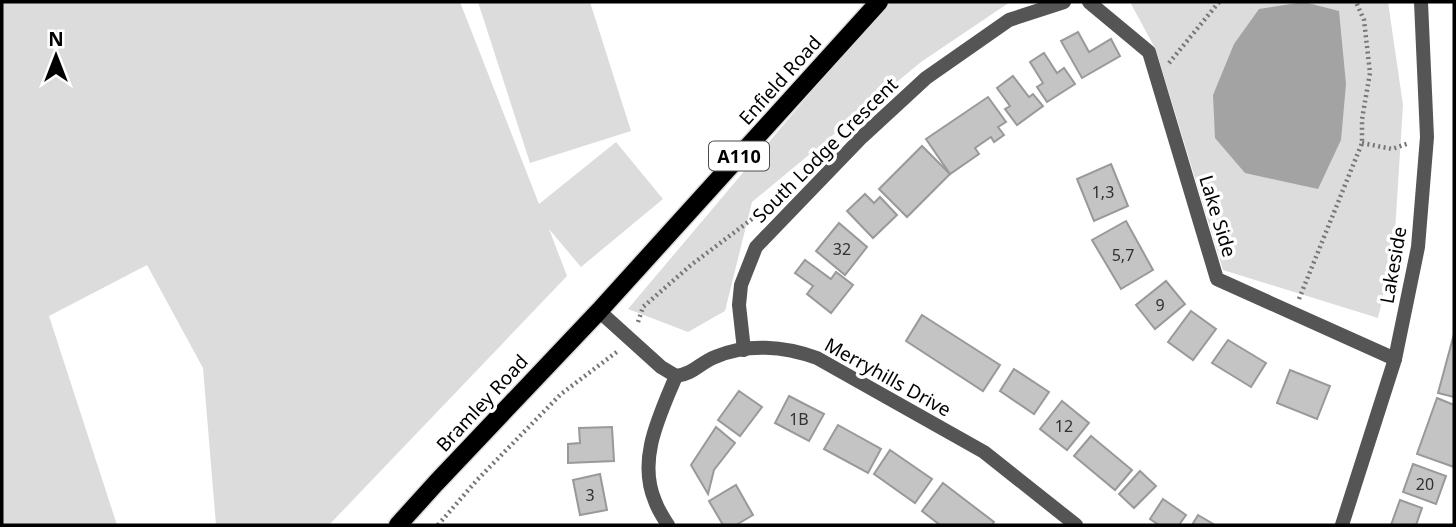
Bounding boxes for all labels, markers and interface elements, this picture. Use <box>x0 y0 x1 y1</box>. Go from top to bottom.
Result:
north arrow <box>21 21 91 91</box>
text: N <box>48 26 64 52</box>
street label: Enfield Road <box>733 30 827 130</box>
street label: South Lodge Crescent <box>747 72 903 228</box>
road number: A110 <box>709 141 769 170</box>
street label: Lake Side <box>1193 172 1243 260</box>
house number: 1,3 <box>1092 181 1114 203</box>
street label: Lakeside <box>1373 224 1413 306</box>
house number: 32 <box>833 238 851 260</box>
house number: 5,7 <box>1112 244 1134 266</box>
house number: 9 <box>1155 294 1165 316</box>
street label: Merryhills Drive <box>820 331 956 423</box>
street label: Bramley Road <box>430 349 534 457</box>
house number: 1B <box>789 408 809 430</box>
house number: 12 <box>1055 415 1073 437</box>
house number: 20 <box>1416 473 1434 495</box>
house number: 3 <box>585 484 595 506</box>

